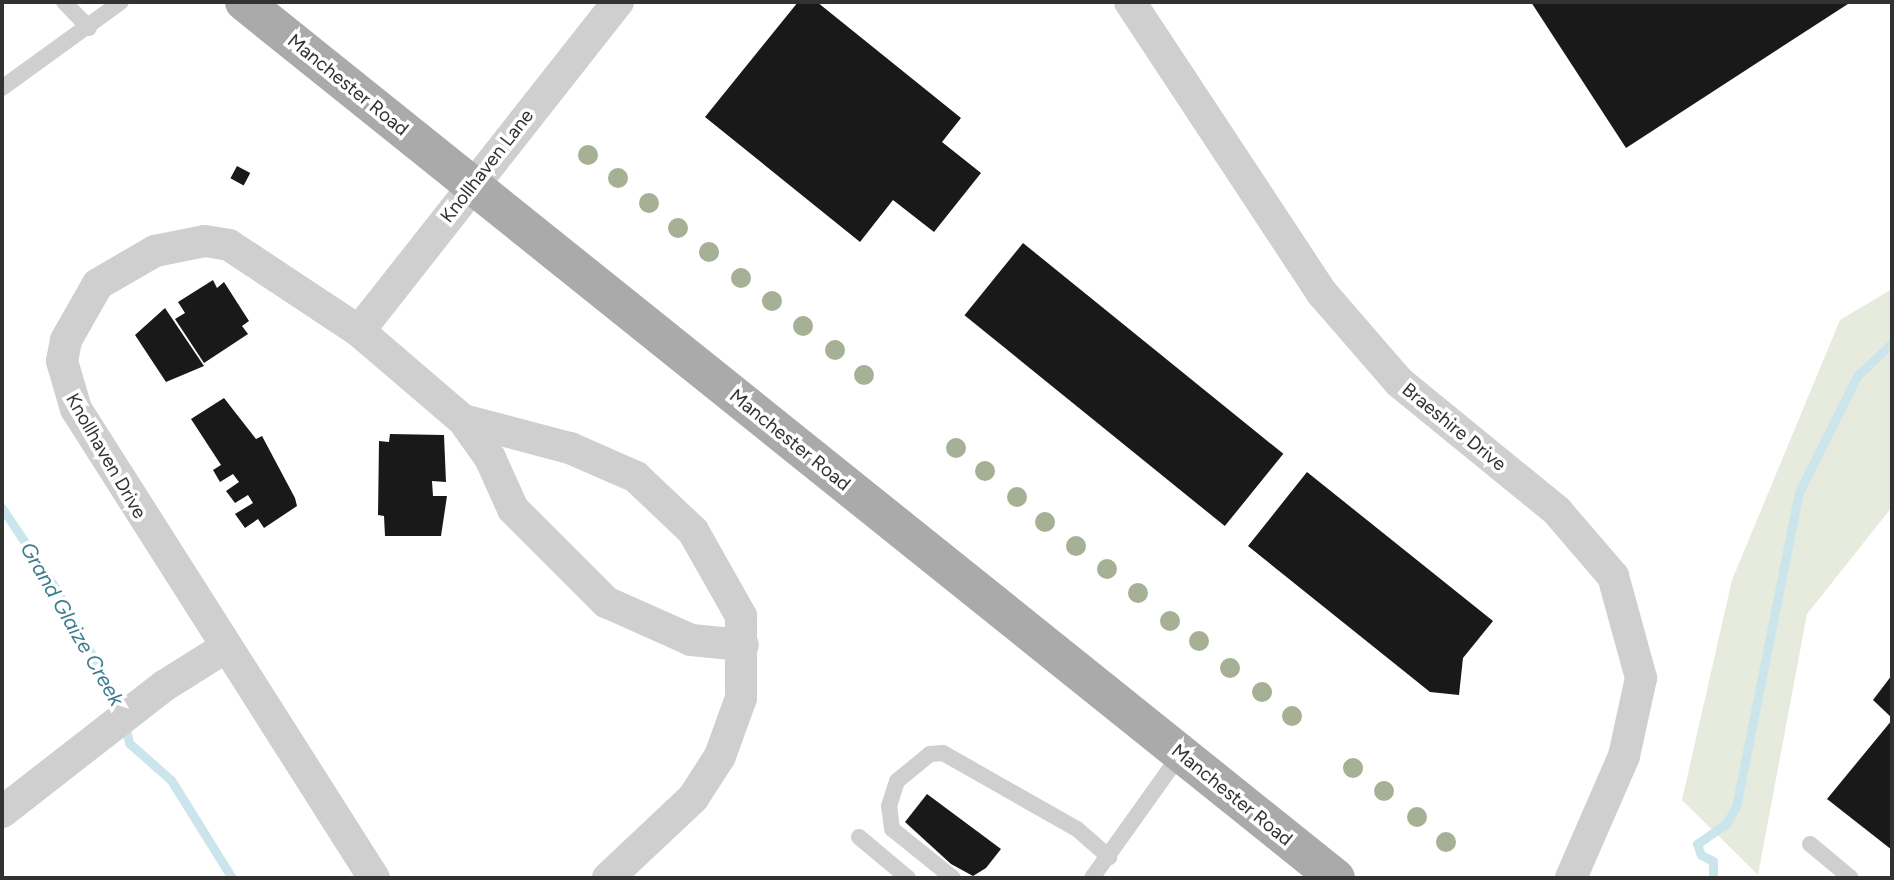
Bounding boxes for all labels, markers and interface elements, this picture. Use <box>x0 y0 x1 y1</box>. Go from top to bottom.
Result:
street label: Manchester Road <box>283 29 413 141</box>
street label: Knollhaven Lane <box>436 105 538 227</box>
street label: Braeshire Drive <box>1397 378 1511 476</box>
street label: Manchester Road <box>725 384 855 496</box>
street label: Knollhaven Drive <box>61 389 151 523</box>
water label: Grand Glaize Creek <box>15 538 129 710</box>
street label: Manchester Road <box>1167 739 1297 851</box>

